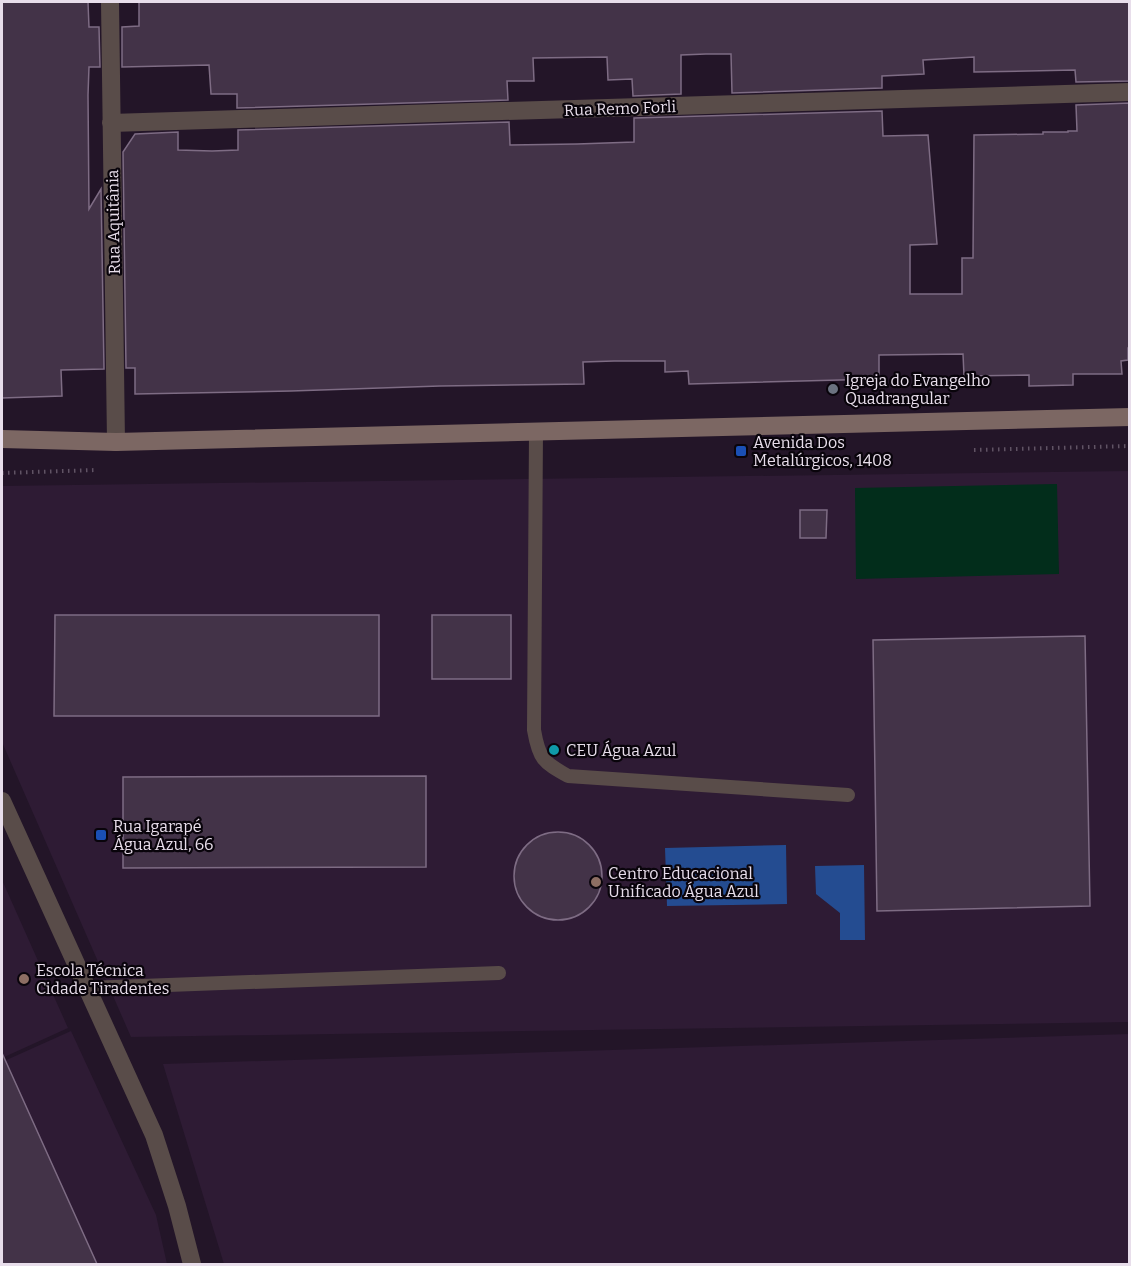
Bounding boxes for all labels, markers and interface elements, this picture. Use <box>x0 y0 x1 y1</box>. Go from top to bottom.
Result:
street label: Rua Remo Forli <box>564 97 677 120</box>
street label: Rua Aquitânia <box>103 169 124 275</box>
place label: Igreja do Evangelho Quadrangular <box>845 371 990 408</box>
marker: Igreja do Evangelho Quadrangular <box>826 382 840 396</box>
place label: Avenida Dos Metalúrgicos, 1408 <box>753 433 892 470</box>
marker: Avenida Dos Metalúrgicos, 1408 <box>734 444 748 458</box>
place label: CEU Água Azul <box>566 740 677 760</box>
marker: CEU Água Azul <box>547 743 561 757</box>
place label: Rua Igarapé Água Azul, 66 <box>113 817 214 854</box>
marker: Rua Igarapé Água Azul, 66 <box>94 828 108 842</box>
place label: Centro Educacional Unificado Água Azul <box>608 864 759 901</box>
marker: Centro Educacional Unificado Água Azul <box>589 875 603 889</box>
place label: Escola Técnica Cidade Tiradentes <box>36 961 170 998</box>
marker: Escola Técnica Cidade Tiradentes <box>17 972 31 986</box>

